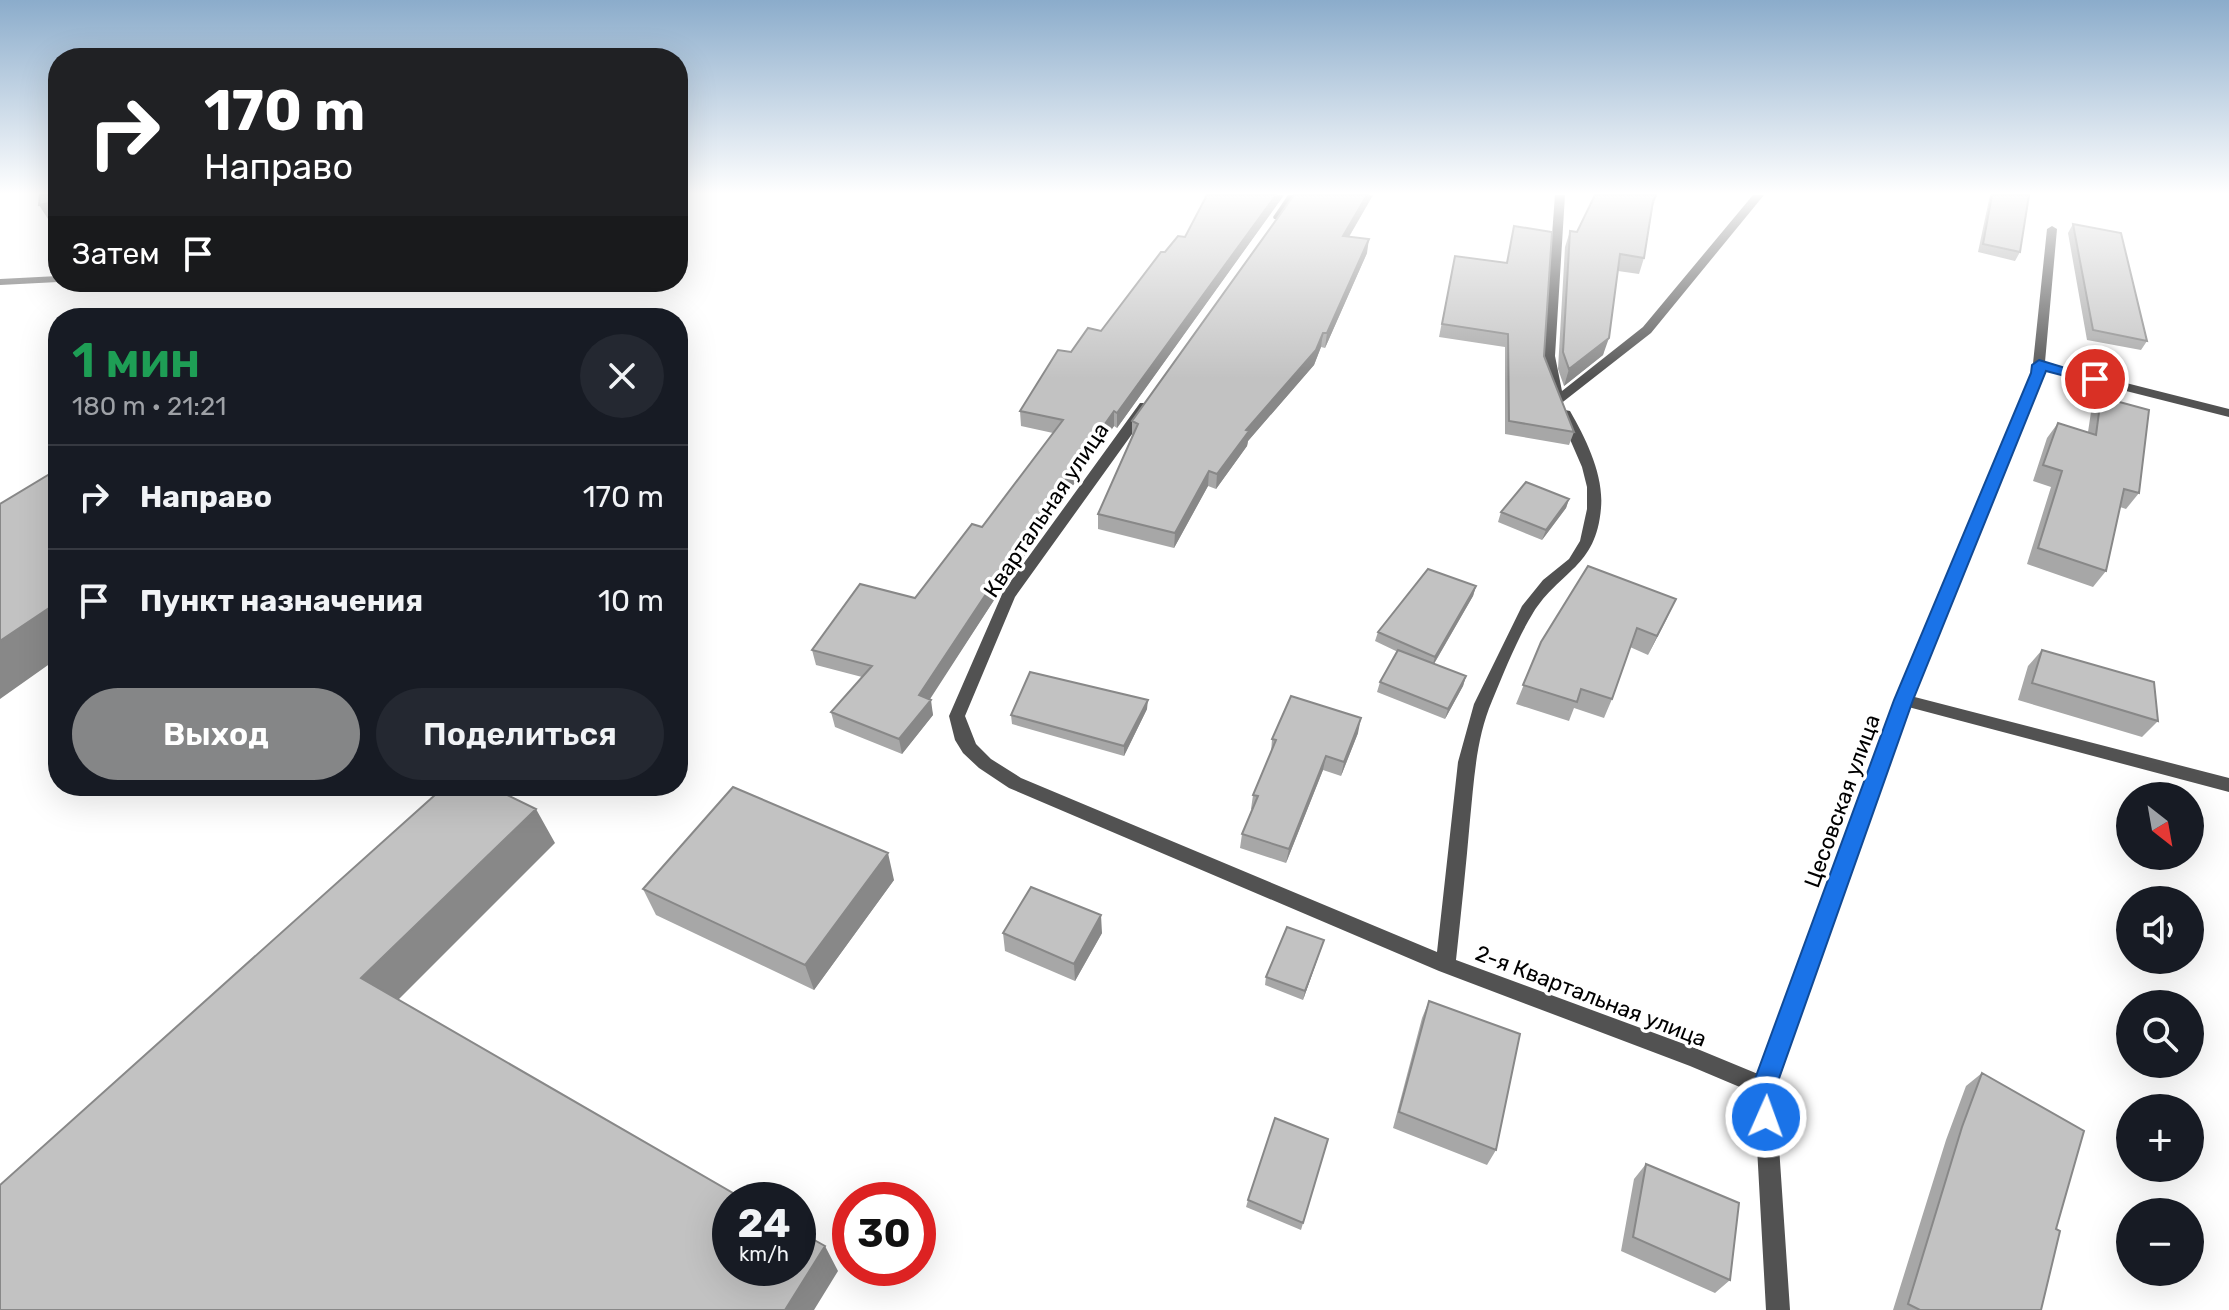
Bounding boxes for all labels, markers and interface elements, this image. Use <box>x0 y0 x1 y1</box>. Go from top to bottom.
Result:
text: 170 m <box>204 78 365 144</box>
icon: right <box>72 80 176 184</box>
text: Направо <box>204 145 353 188</box>
icon: arrive <box>176 232 220 276</box>
text: Затем <box>72 236 160 272</box>
text: 1 мин <box>72 332 200 389</box>
button: close <box>580 334 664 418</box>
pin <box>2061 345 2129 413</box>
icon: arrive <box>2073 357 2117 401</box>
text: 180 m · 21:21 <box>72 391 226 422</box>
street label: Квартальная улица <box>977 417 1115 603</box>
icon: right <box>72 475 116 519</box>
text: Направо <box>140 479 272 515</box>
text: 170 m <box>583 479 664 515</box>
icon: arrive <box>72 579 116 623</box>
text: Пункт назначения <box>140 583 423 619</box>
text: 10 m <box>598 583 664 619</box>
button: Выход <box>72 688 360 780</box>
button: Поделиться <box>376 688 664 780</box>
street label: Цесовская улица <box>1798 711 1886 891</box>
north arrow <box>2116 782 2204 870</box>
map controls <box>2116 782 2204 1286</box>
button: sound <box>2116 886 2204 974</box>
street label: 2-я Квартальная улица <box>1472 939 1710 1053</box>
button: search <box>2116 990 2204 1078</box>
position arrow <box>1724 1075 1808 1159</box>
button: + <box>2116 1094 2204 1182</box>
speed limit sign: 30 <box>832 1182 936 1286</box>
button: − <box>2116 1198 2204 1286</box>
text: 24 <box>737 1200 791 1247</box>
text: km/h <box>739 1242 789 1266</box>

